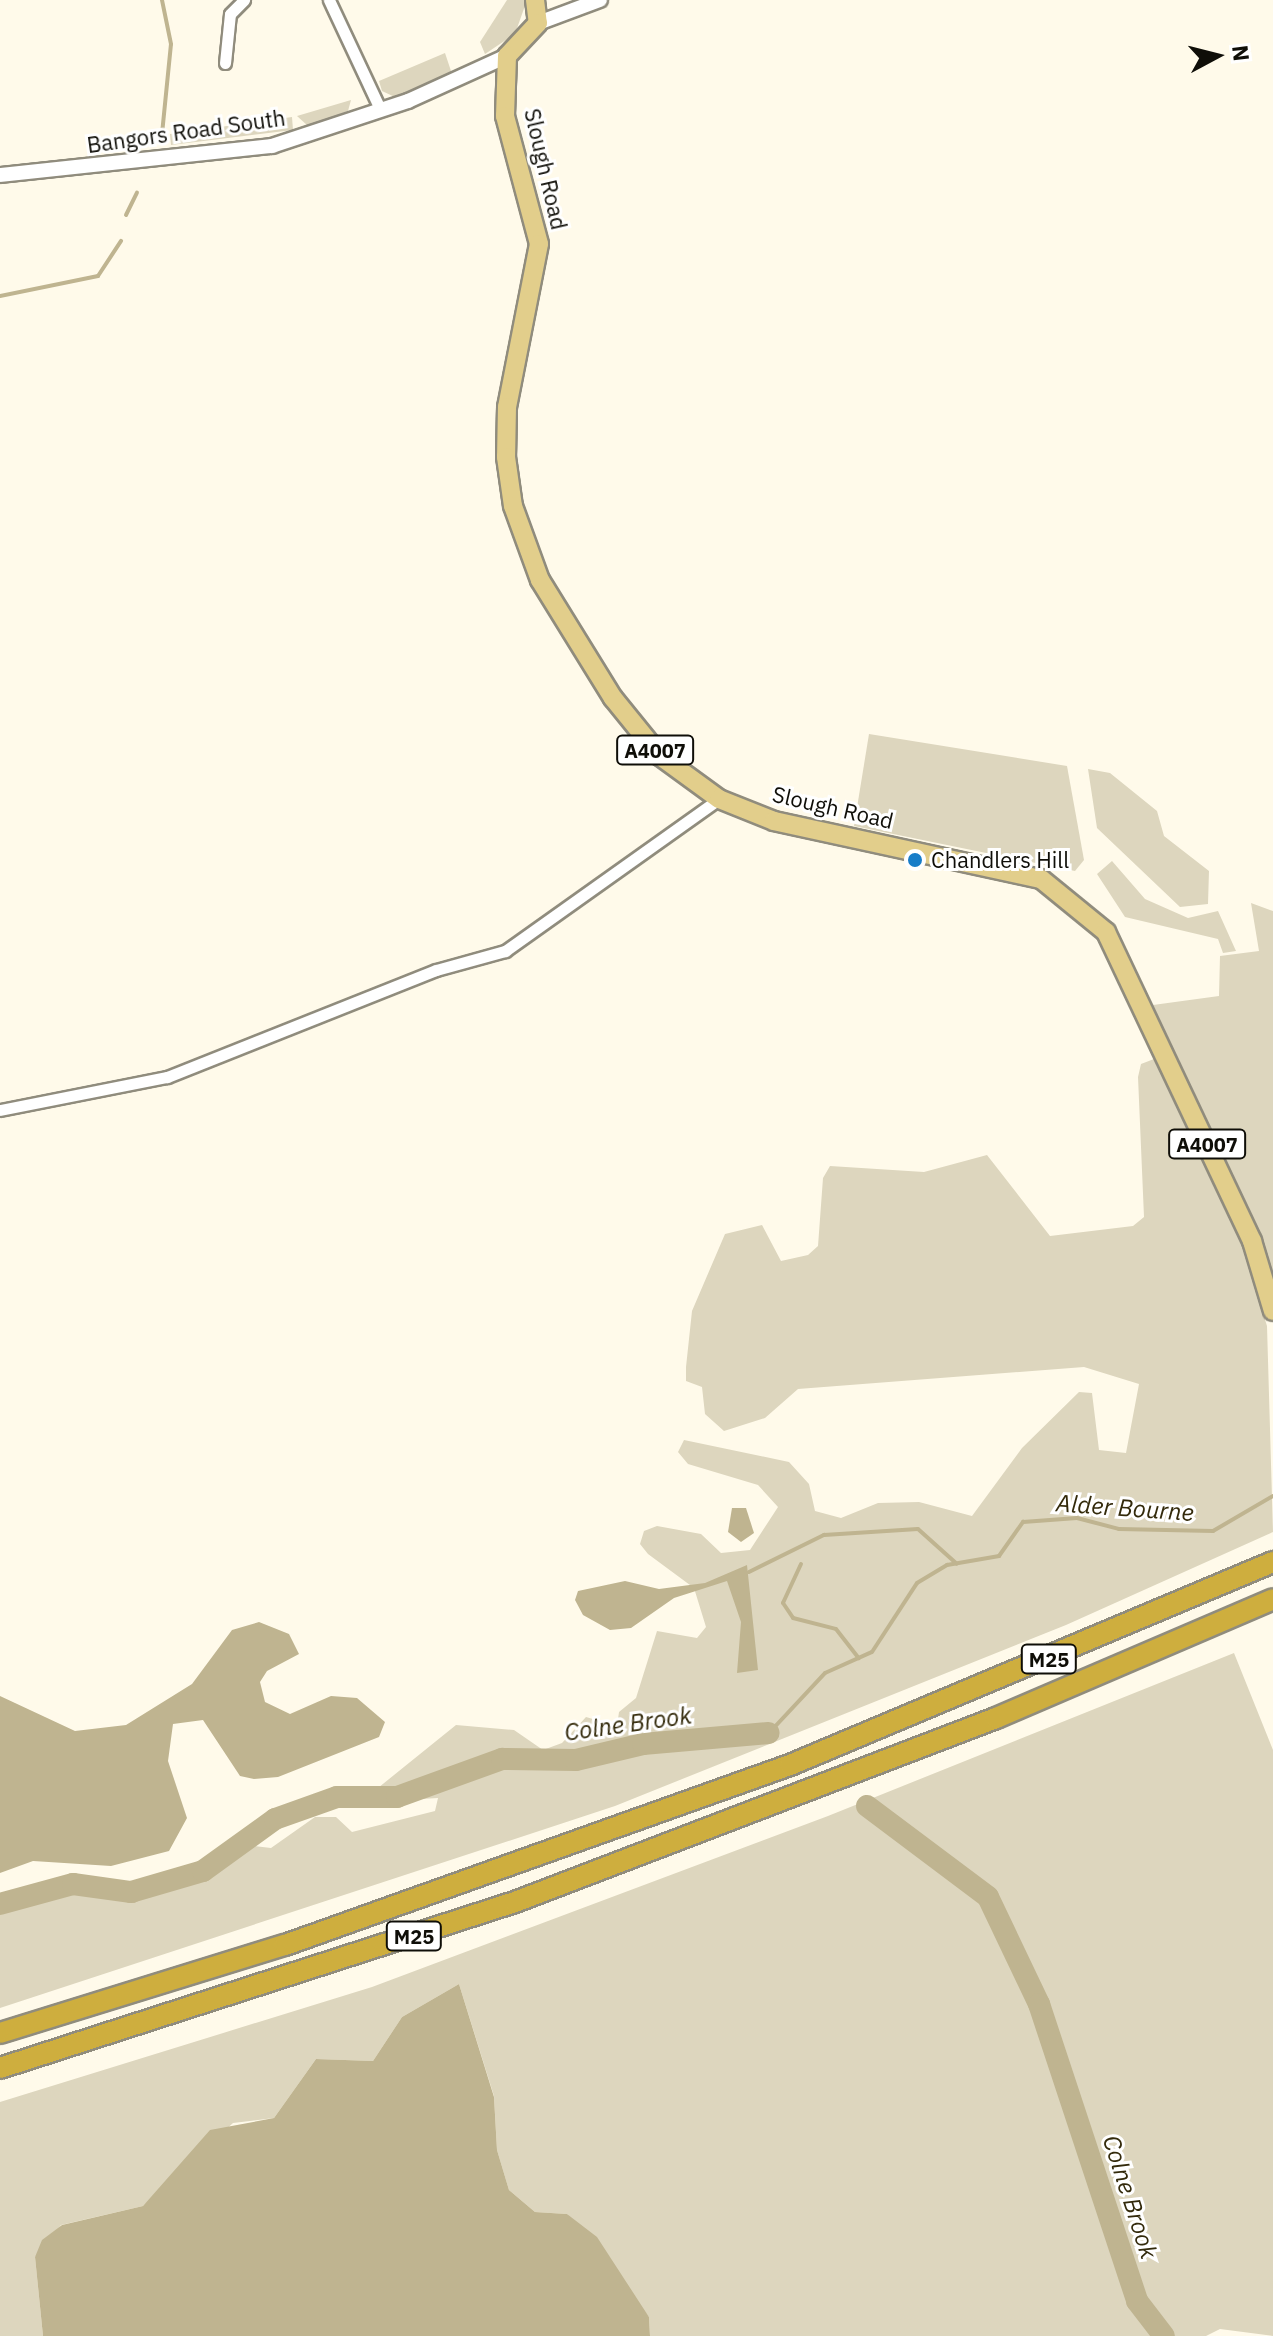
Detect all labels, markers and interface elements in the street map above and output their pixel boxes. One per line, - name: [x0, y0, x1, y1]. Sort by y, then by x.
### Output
- north arrow: [1177, 16, 1257, 96]
- text: N: [1226, 43, 1257, 63]
- street label: Bangors Road South: [85, 104, 287, 158]
- street label: Slough Road: [519, 106, 573, 232]
- road number: A4007: [615, 734, 695, 766]
- street label: Slough Road: [770, 780, 896, 834]
- place label: Chandlers Hill: [931, 847, 1069, 873]
- marker: Chandlers Hill: [906, 851, 924, 869]
- road number: A4007: [1167, 1128, 1247, 1160]
- water label: Alder Bourne: [1055, 1489, 1195, 1527]
- road number: M25: [1019, 1643, 1079, 1675]
- water label: Colne Brook: [563, 1701, 693, 1747]
- road number: M25: [384, 1920, 444, 1952]
- water label: Colne Brook: [1097, 2132, 1163, 2262]

